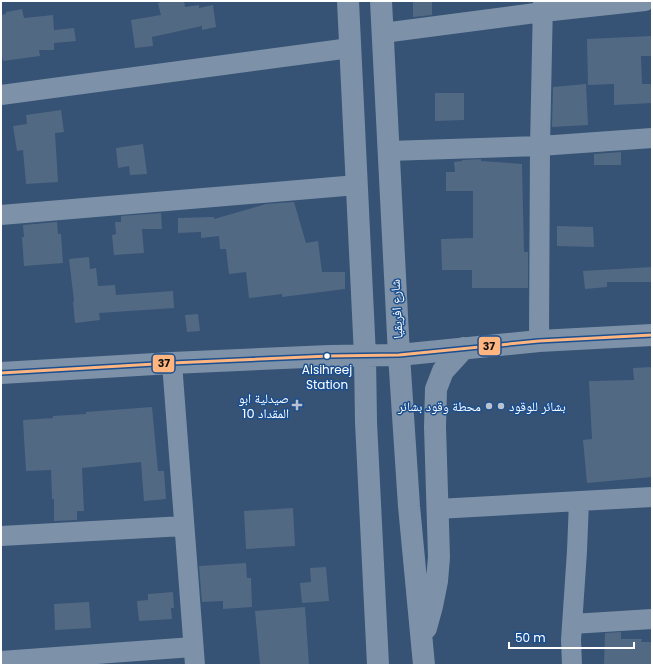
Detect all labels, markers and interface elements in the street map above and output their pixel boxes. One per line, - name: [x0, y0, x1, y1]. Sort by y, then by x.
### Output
- street label: شارع افريقيا: [385, 279, 408, 339]
- line badge: 37: [478, 336, 501, 356]
- text: 37: [483, 338, 495, 354]
- marker: Alsihreej Station: [322, 351, 332, 361]
- line badge: 37: [152, 354, 175, 373]
- text: 37: [158, 355, 170, 371]
- place label: Alsihreej Station: [302, 361, 352, 393]
- place label: صيدلية ابو المقداد 10: [238, 389, 289, 423]
- place label: محطة وقود بشائر: [397, 397, 481, 416]
- place label: بشائر للوقود: [509, 397, 566, 416]
- marker: صيدلية ابو المقداد 10: [292, 400, 302, 410]
- marker: محطة وقود بشائر: [484, 401, 494, 411]
- marker: بشائر للوقود: [496, 401, 506, 411]
- scale bar: [509, 624, 634, 650]
- text: 50 m: [515, 629, 546, 646]

